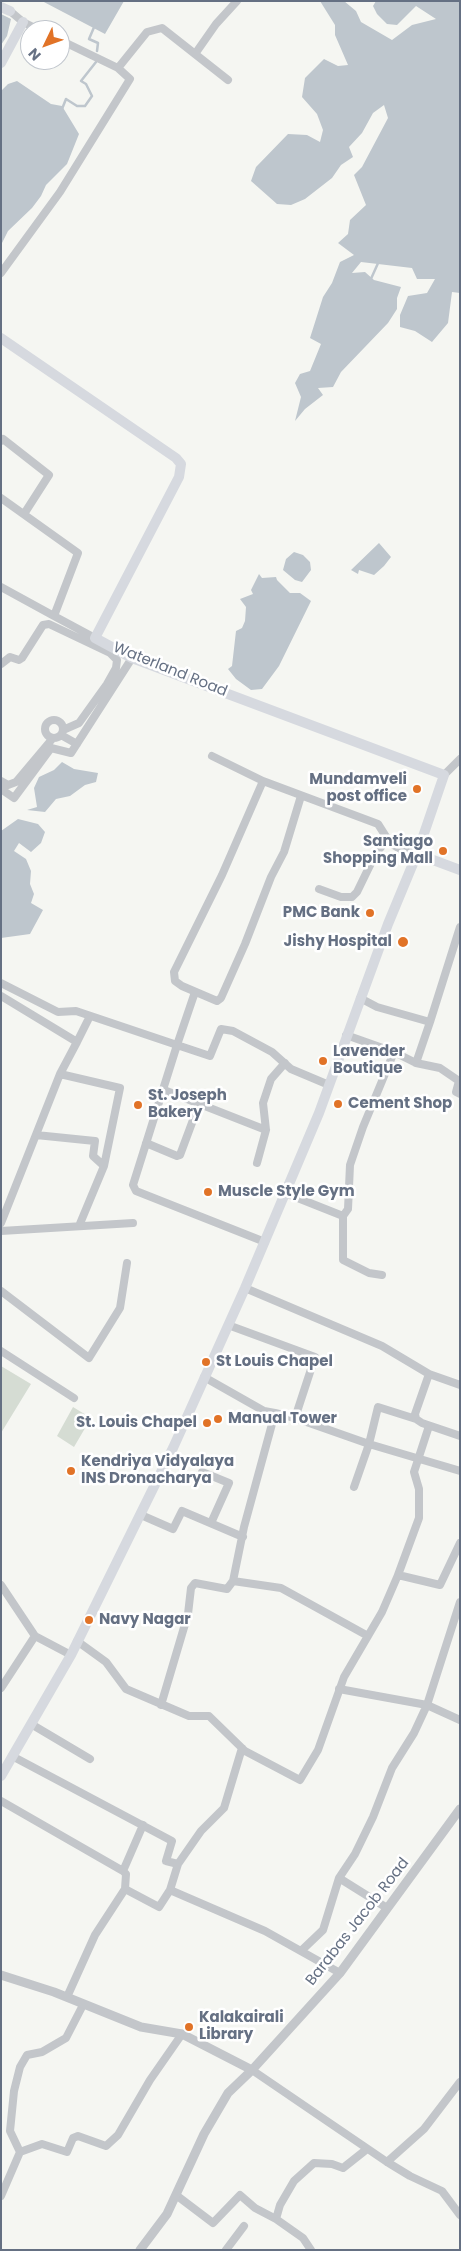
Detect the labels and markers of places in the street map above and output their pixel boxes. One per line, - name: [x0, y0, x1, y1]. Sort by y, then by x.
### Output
- place label: Mundamveli post office: [309, 771, 407, 806]
- marker: Mundamveli post office: [411, 783, 423, 795]
- place label: Santiago Shopping Mall: [323, 833, 433, 868]
- marker: Santiago Shopping Mall: [437, 845, 449, 857]
- place label: PMC Bank: [283, 904, 360, 922]
- marker: PMC Bank: [364, 907, 376, 919]
- place label: Jishy Hospital: [284, 933, 392, 951]
- marker: Jishy Hospital: [396, 935, 410, 949]
- place label: Lavender Boutique: [333, 1043, 405, 1078]
- marker: Lavender Boutique: [317, 1055, 329, 1067]
- place label: St. Joseph Bakery: [148, 1087, 227, 1122]
- place label: Cement Shop: [348, 1095, 452, 1113]
- marker: Cement Shop: [332, 1098, 344, 1110]
- marker: St. Joseph Bakery: [132, 1099, 144, 1111]
- place label: Muscle Style Gym: [218, 1183, 355, 1201]
- marker: Muscle Style Gym: [202, 1186, 214, 1198]
- place label: St Louis Chapel: [216, 1353, 333, 1371]
- marker: St Louis Chapel: [200, 1356, 212, 1368]
- place label: Manual Tower: [228, 1410, 337, 1428]
- marker: Manual Tower: [212, 1413, 224, 1425]
- place label: St. Louis Chapel: [76, 1414, 197, 1432]
- marker: St. Louis Chapel: [201, 1417, 213, 1429]
- place label: Kendriya Vidyalaya INS Dronacharya: [81, 1453, 234, 1488]
- marker: Kendriya Vidyalaya INS Dronacharya: [65, 1465, 77, 1477]
- place label: Navy Nagar: [99, 1611, 191, 1629]
- marker: Navy Nagar: [83, 1614, 95, 1626]
- place label: Kalakairali Library: [199, 2009, 284, 2044]
- marker: Kalakairali Library: [183, 2021, 195, 2033]

